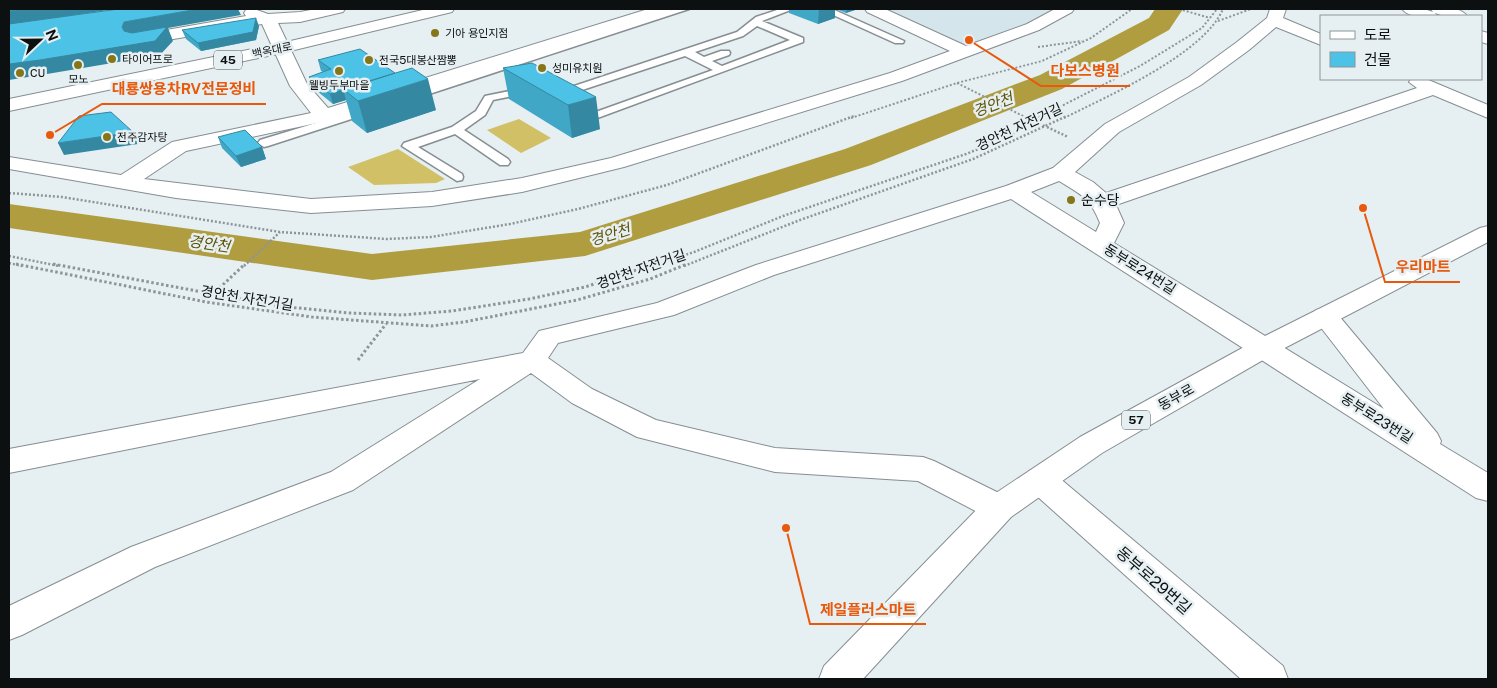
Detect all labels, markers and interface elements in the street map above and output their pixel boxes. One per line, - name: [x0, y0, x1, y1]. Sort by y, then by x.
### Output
- north arrow: [15, 15, 65, 65]
- legend: [1320, 15, 1482, 80]
- text: 도로: [1364, 26, 1392, 43]
- text: N: [43, 27, 62, 43]
- marker: 기아 용인지점: [429, 27, 441, 39]
- place label: 기아 용인지점: [445, 27, 508, 39]
- street label: 백옥대로: [251, 40, 293, 60]
- road number: 45: [214, 50, 242, 70]
- text: 건물: [1364, 51, 1392, 68]
- marker: 타이어프로: [106, 53, 118, 65]
- place label: 타이어프로: [122, 53, 173, 65]
- marker: 전국5대봉산짬뽕: [363, 54, 375, 66]
- place label: 전국5대봉산짬뽕: [379, 54, 457, 66]
- callout: 다보스병원: [1041, 56, 1130, 86]
- marker: 모노: [72, 59, 84, 71]
- marker: 성미유치원: [536, 62, 548, 74]
- place label: 성미유치원: [552, 62, 603, 74]
- text: 다보스병원: [1050, 62, 1120, 79]
- marker: 웰빙두부마을: [333, 65, 345, 77]
- marker: CU: [14, 67, 26, 79]
- place label: CU: [30, 67, 45, 79]
- place label: 모노: [68, 73, 88, 85]
- callout: 대룡쌍용차RV전문정비: [102, 74, 266, 104]
- place label: 웰빙두부마을: [309, 79, 369, 91]
- text: 대룡쌍용차RV전문정비: [112, 80, 256, 97]
- water label: 경안천: [970, 88, 1017, 120]
- street label: 경안천 자전거길: [973, 100, 1065, 154]
- marker: 전주감자탕: [101, 131, 113, 143]
- place label: 전주감자탕: [117, 131, 168, 143]
- place label: 순수당: [1081, 192, 1120, 208]
- marker: 순수당: [1065, 194, 1077, 206]
- water label: 경안천: [588, 220, 634, 249]
- water label: 경안천: [187, 232, 233, 255]
- street label: 동부로24번길: [1101, 241, 1179, 297]
- street label: 경안천 자전거길: [594, 246, 688, 292]
- callout: 우리마트: [1385, 252, 1460, 282]
- text: 우리마트: [1395, 258, 1451, 275]
- street label: 경안천 자전거길: [200, 283, 294, 313]
- street label: 동부로: [1155, 381, 1197, 413]
- street label: 동부로23번길: [1338, 390, 1416, 446]
- road number: 57: [1122, 410, 1150, 430]
- street label: 동부로29번길: [1112, 543, 1195, 618]
- callout: 제일플러스마트: [810, 594, 926, 624]
- text: 제일플러스마트: [820, 601, 916, 618]

